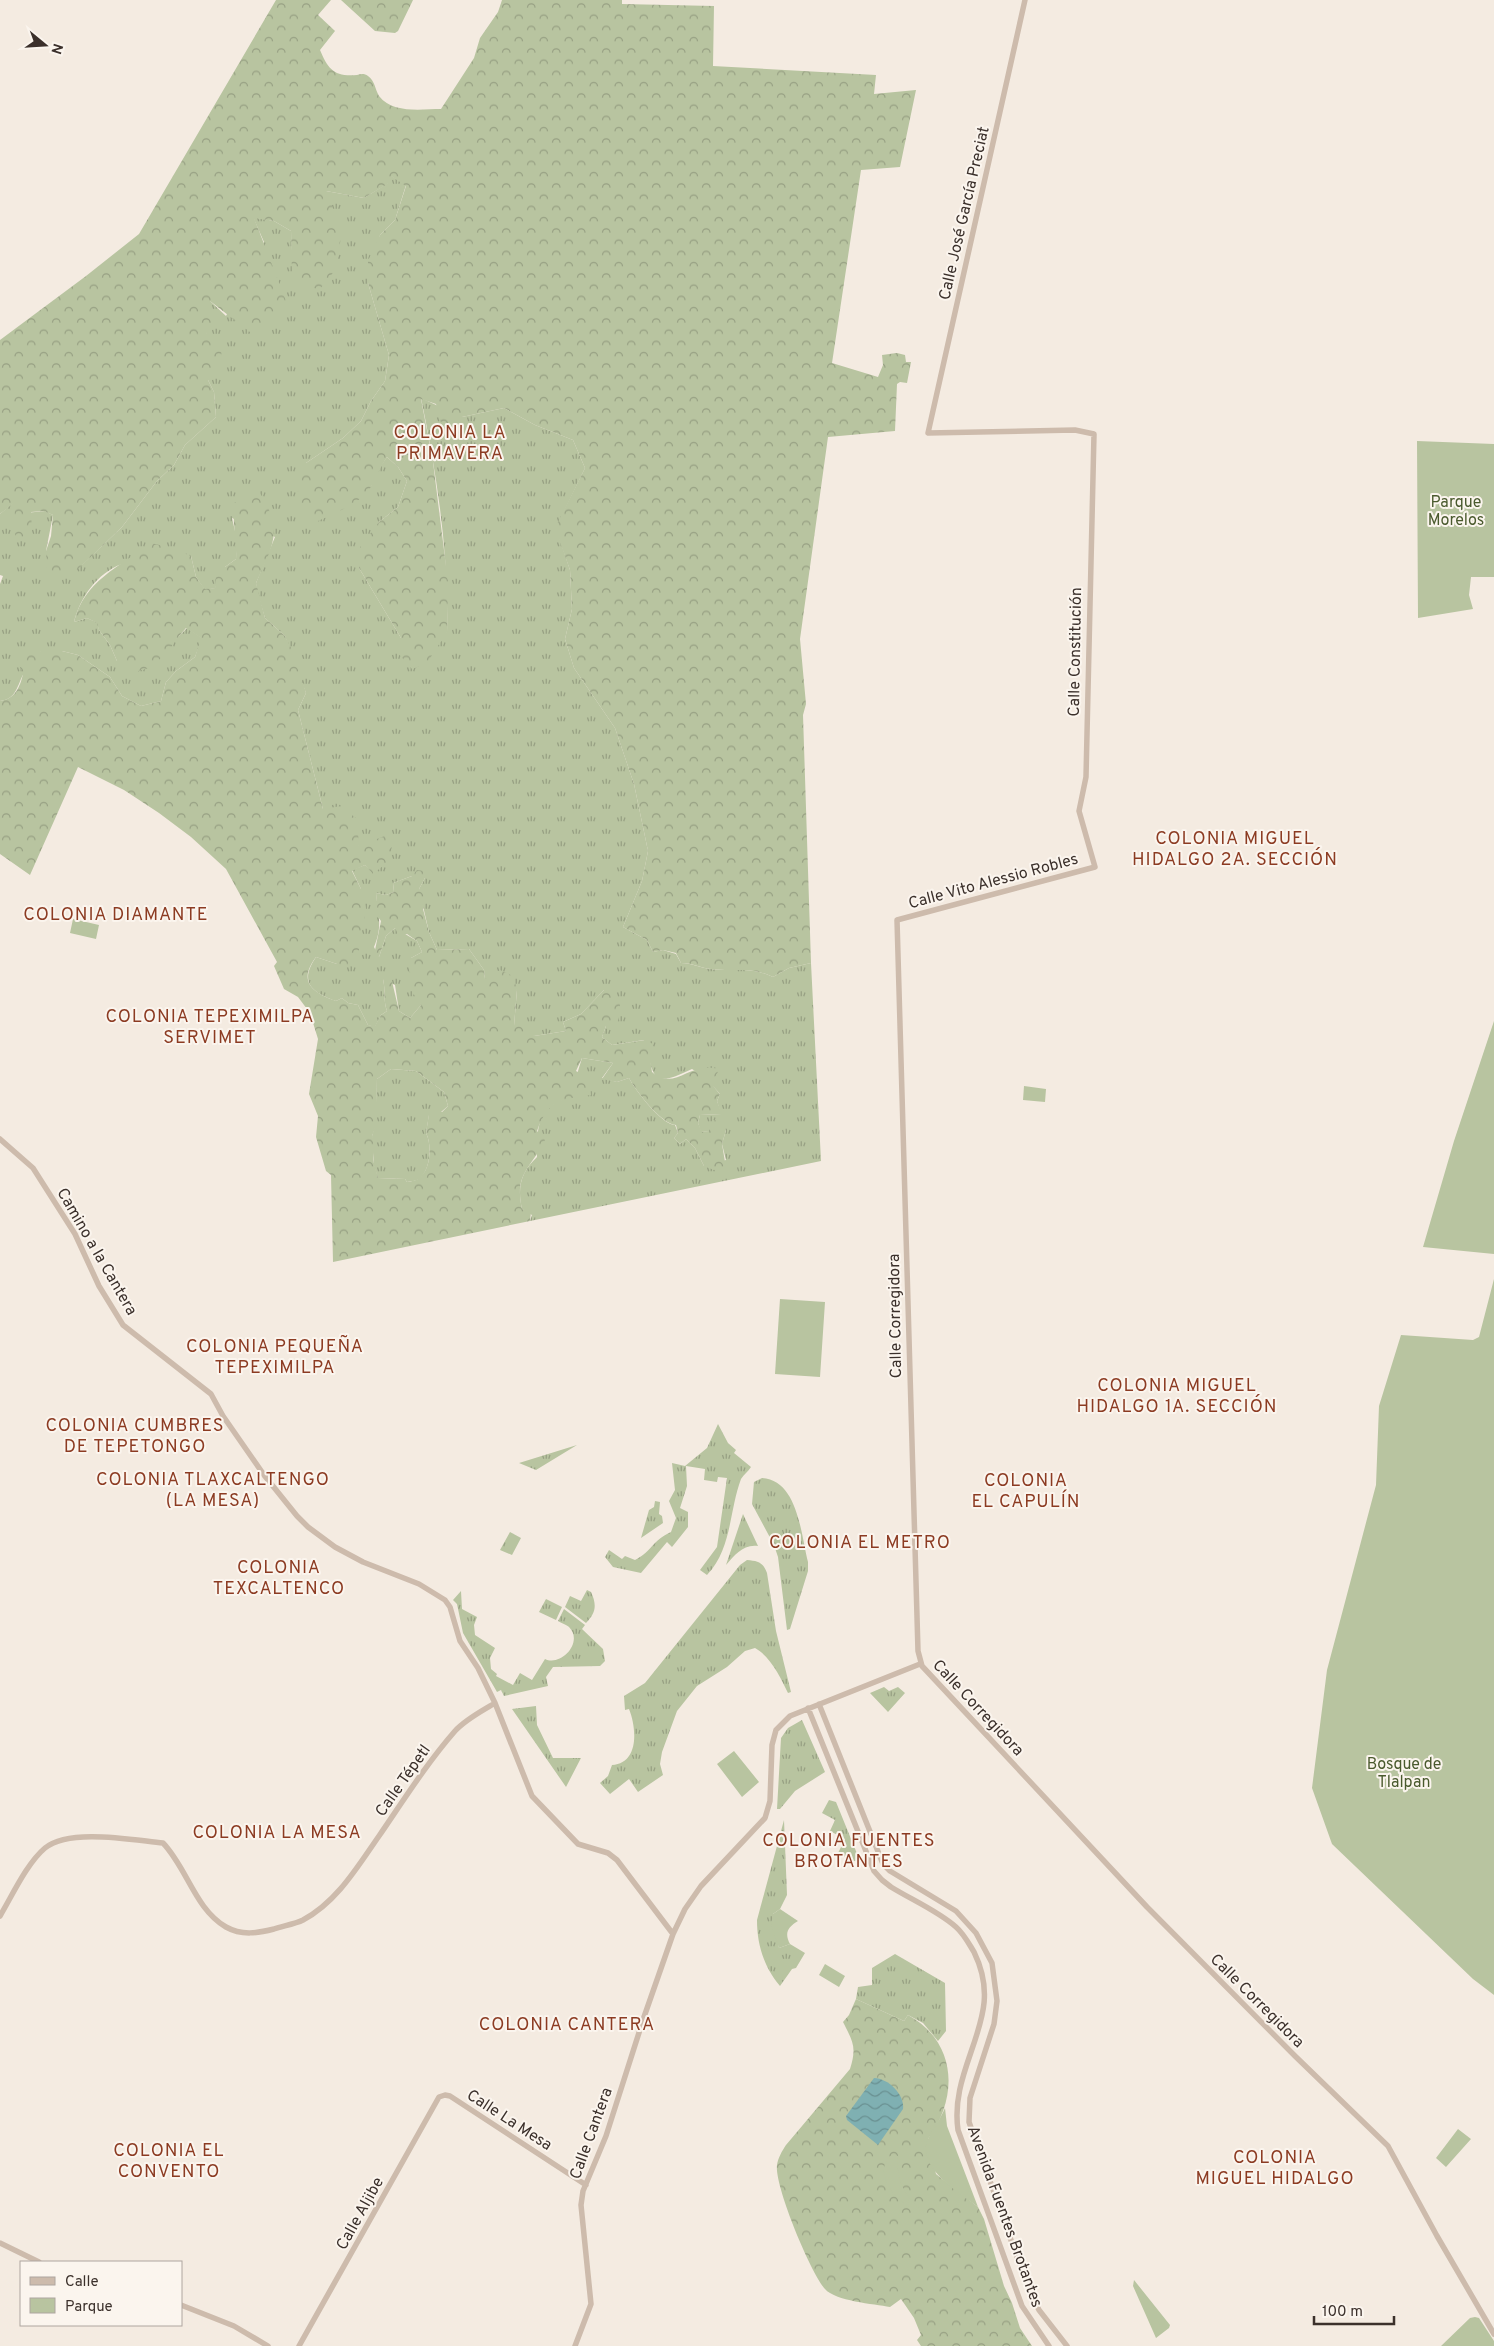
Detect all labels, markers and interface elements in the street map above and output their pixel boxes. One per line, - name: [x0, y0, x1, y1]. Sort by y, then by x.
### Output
- north arrow: [20, 20, 70, 70]
- text: N: [46, 41, 66, 56]
- street label: Calle José García Preciat: [935, 125, 995, 302]
- district label: COLONIA LA PRIMAVERA: [393, 422, 507, 466]
- park label: Parque Morelos: [1428, 493, 1484, 531]
- street label: Calle Constitución: [1065, 587, 1087, 717]
- district label: COLONIA MIGUEL HIDALGO 2A. SECCIÓN: [1132, 828, 1338, 872]
- street label: Calle Vito Alessio Robles: [906, 850, 1081, 914]
- district label: COLONIA DIAMANTE: [23, 904, 209, 927]
- district label: COLONIA TEPEXIMILPA SERVIMET: [105, 1006, 315, 1050]
- street label: Camino a la Cantera: [52, 1185, 141, 1319]
- street label: Calle Corregidora: [885, 1253, 907, 1379]
- district label: COLONIA PEQUEÑA TEPEXIMILPA: [186, 1334, 364, 1380]
- district label: COLONIA MIGUEL HIDALGO 1A. SECCIÓN: [1077, 1375, 1277, 1419]
- district label: COLONIA CUMBRES DE TEPETONGO: [45, 1415, 225, 1459]
- district label: COLONIA TLAXCALTENGO (LA MESA): [96, 1469, 330, 1513]
- district label: COLONIA EL CAPULÍN: [971, 1470, 1081, 1514]
- district label: COLONIA EL METRO: [769, 1532, 951, 1555]
- district label: COLONIA TEXCALTENCO: [213, 1557, 345, 1601]
- street label: Calle Corregidora: [928, 1656, 1027, 1761]
- street label: Calle Tépetl: [372, 1741, 436, 1821]
- park label: Bosque de Tlalpan: [1367, 1755, 1441, 1793]
- district label: COLONIA LA MESA: [192, 1822, 362, 1845]
- district label: COLONIA FUENTES BROTANTES: [762, 1830, 936, 1874]
- street label: Calle Corregidora: [1205, 1950, 1308, 2053]
- district label: COLONIA CANTERA: [479, 2014, 655, 2037]
- street label: Calle Cantera: [566, 2085, 618, 2182]
- street label: Calle La Mesa: [462, 2086, 555, 2156]
- street label: Avenida Fuentes Brotantes: [962, 2123, 1046, 2310]
- district label: COLONIA EL CONVENTO: [113, 2140, 225, 2184]
- district label: COLONIA MIGUEL HIDALGO: [1195, 2147, 1355, 2191]
- street label: Calle Aljibe: [333, 2174, 389, 2254]
- legend: [20, 2261, 182, 2326]
- text: Calle: [65, 2273, 99, 2292]
- scale bar: [1314, 2294, 1394, 2326]
- text: Parque: [65, 2298, 113, 2317]
- text: 100 m: [1322, 2303, 1363, 2322]

